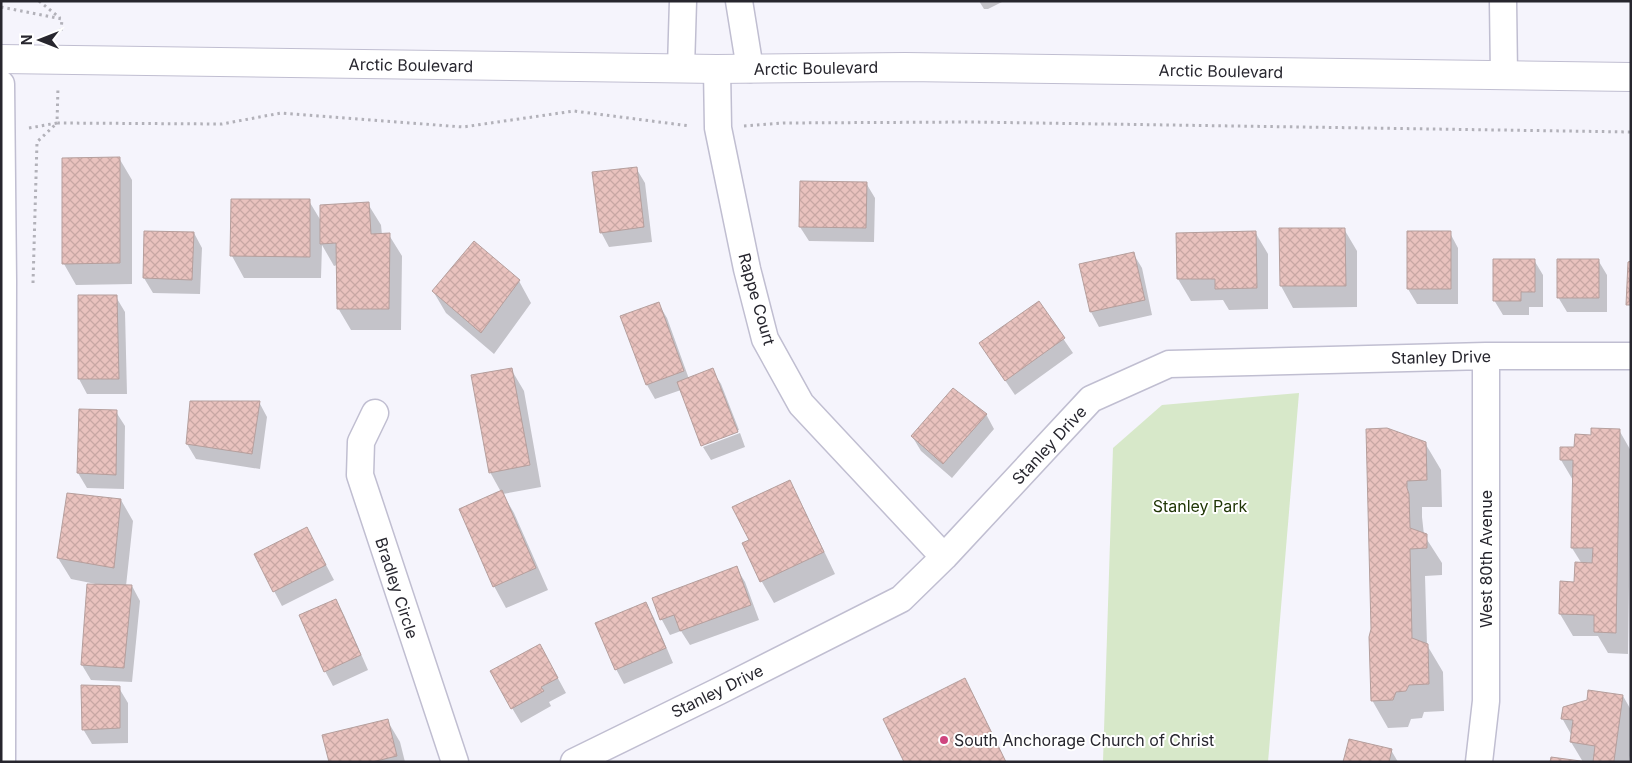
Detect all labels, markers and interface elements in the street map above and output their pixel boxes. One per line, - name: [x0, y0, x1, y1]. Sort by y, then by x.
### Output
- north arrow: [15, 15, 65, 65]
- text: N: [18, 35, 35, 45]
- street label: Arctic Boulevard: [349, 54, 473, 76]
- street label: Arctic Boulevard: [754, 57, 878, 79]
- street label: Arctic Boulevard: [1159, 60, 1283, 82]
- street label: Rappe Court: [734, 251, 780, 347]
- street label: Stanley Drive: [1391, 346, 1491, 368]
- street label: Stanley Drive: [1008, 402, 1090, 488]
- street label: West 80th Avenue: [1476, 490, 1496, 628]
- park label: Stanley Park: [1153, 496, 1248, 516]
- street label: Bradley Circle: [371, 535, 423, 641]
- street label: Stanley Drive: [668, 660, 766, 722]
- place label: South Anchorage Church of Christ: [954, 730, 1214, 750]
- marker: South Anchorage Church of Christ: [938, 734, 950, 746]

